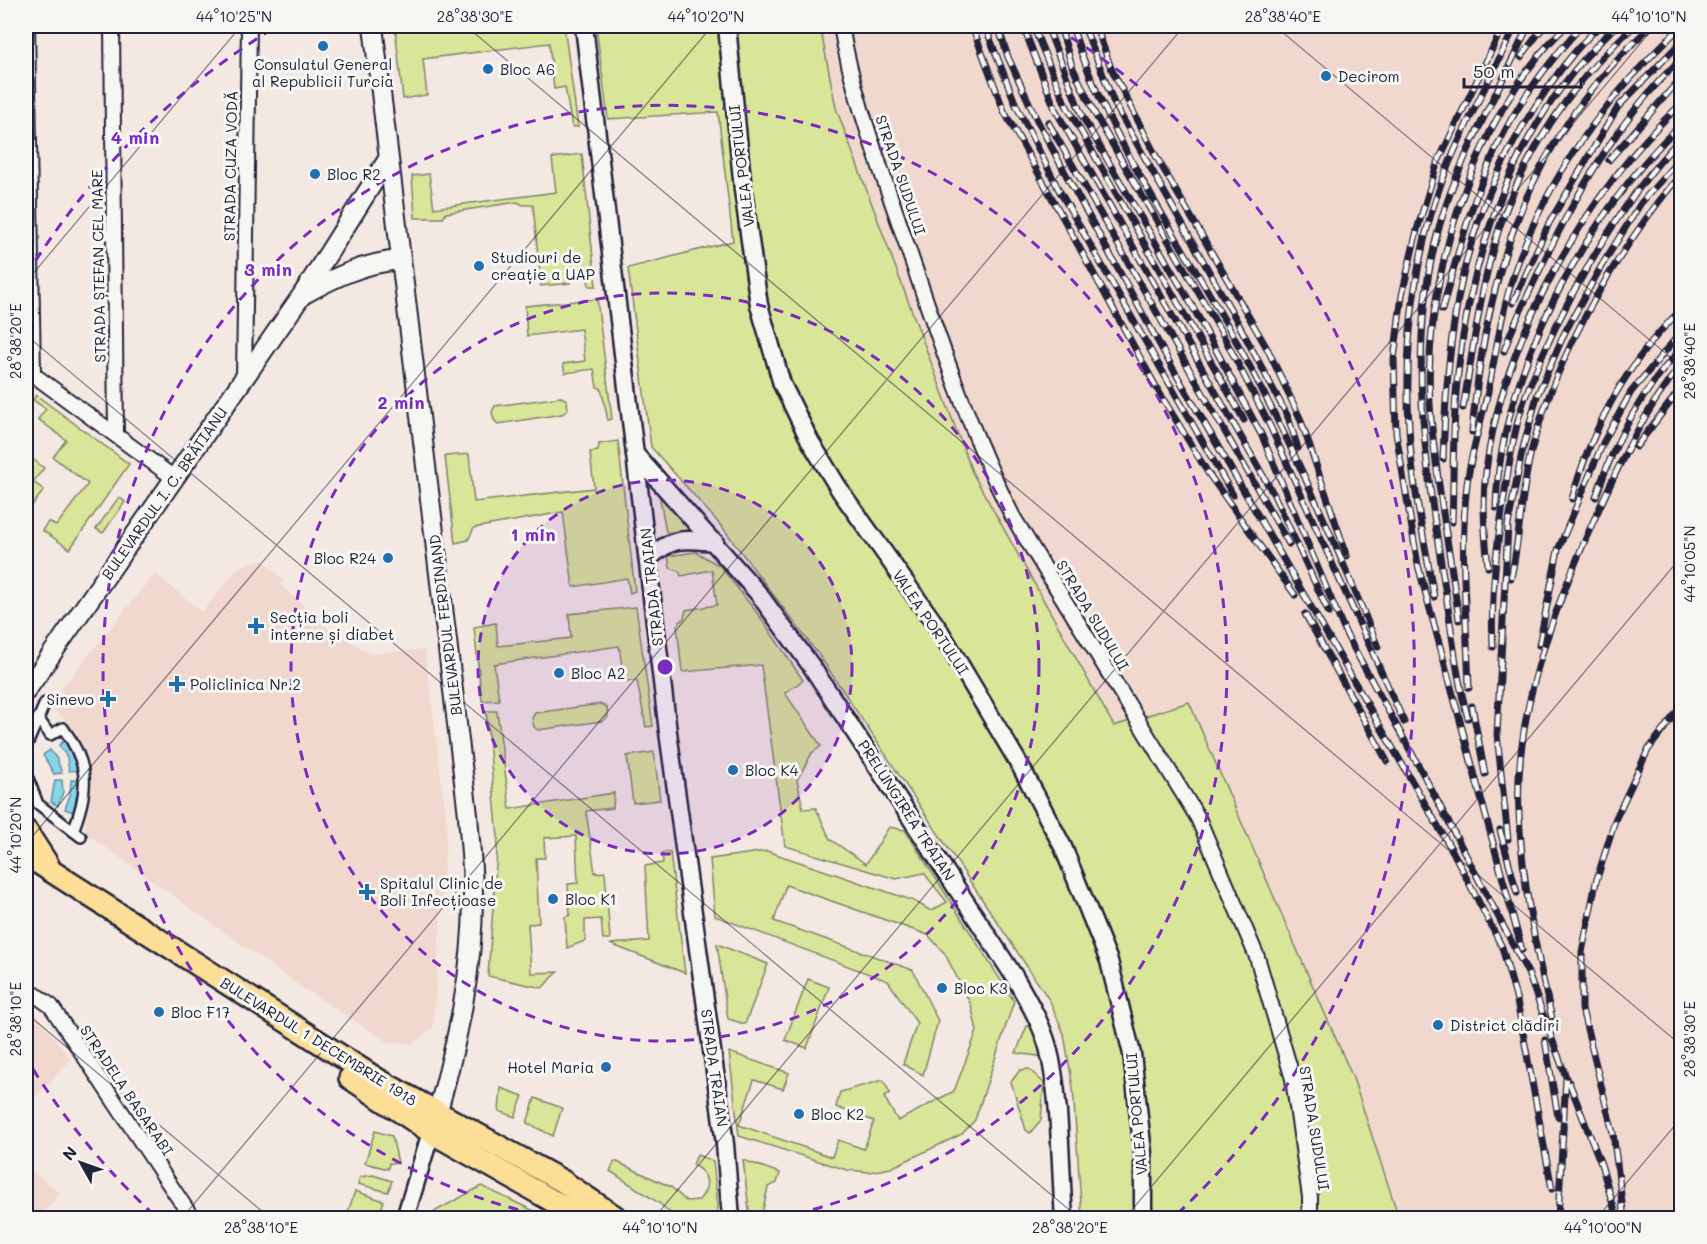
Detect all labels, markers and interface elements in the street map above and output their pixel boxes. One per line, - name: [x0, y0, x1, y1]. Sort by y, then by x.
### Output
- text: 44°10'25"N: [196, 6, 272, 26]
- text: 28°38'30"E: [437, 6, 514, 26]
- text: 44°10'20"N: [668, 6, 744, 26]
- text: 28°38'40"E: [1245, 6, 1322, 26]
- text: 44°10'10"N: [1612, 6, 1687, 26]
- marker: Consulatul General al Republicii Turcia: [316, 39, 330, 53]
- scale bar: [1464, 51, 1581, 89]
- place label: Consulatul General al Republicii Turcia: [252, 54, 394, 91]
- place label: Bloc A6: [500, 59, 555, 79]
- text: 50 m: [1473, 59, 1515, 83]
- marker: Bloc A6: [481, 62, 495, 76]
- place label: Decirom: [1338, 66, 1399, 86]
- marker: Decirom: [1319, 69, 1333, 83]
- street label: STRADA CUZA VODĂ: [219, 91, 241, 241]
- street label: VALEA PORTULUI: [724, 103, 758, 228]
- street label: STRADA SUDULUI: [871, 112, 931, 238]
- text: 4 min: [111, 125, 159, 149]
- place label: Bloc R2: [327, 164, 381, 184]
- marker: Bloc R2: [308, 167, 322, 181]
- street label: STRADA ȘTEFAN CEL MARE: [86, 169, 111, 363]
- place label: Studiouri de creație a UAP: [491, 247, 595, 285]
- text: 3 min: [244, 257, 292, 281]
- marker: Studiouri de creație a UAP: [472, 259, 486, 273]
- text: 28°38'20"E: [5, 303, 25, 379]
- text: 28°38'40"E: [1679, 322, 1699, 399]
- text: 2 min: [377, 390, 425, 414]
- street label: BULEVARDUL I. C. BRĂTIANU: [97, 403, 231, 583]
- text: 1 min: [510, 522, 556, 546]
- text: 44°10'05"N: [1679, 525, 1699, 603]
- street label: STRADA TRAIAN: [635, 527, 667, 647]
- street label: BULEVARDUL FERDINAND: [424, 533, 466, 717]
- place label: Bloc R24: [314, 548, 376, 568]
- marker: Bloc R24: [381, 551, 395, 565]
- street label: STRADA SUDULUI: [1052, 556, 1134, 674]
- street label: VALEA PORTULUI: [888, 565, 974, 679]
- place label: Secția boli interne și diabet: [270, 607, 394, 645]
- marker: Secția boli interne și diabet: [247, 617, 265, 635]
- centre of rings: [655, 657, 675, 677]
- place label: Bloc A2: [571, 663, 625, 683]
- marker: Bloc A2: [552, 666, 566, 680]
- place label: Policlinica Nr.2: [190, 674, 301, 694]
- marker: Policlinica Nr.2: [168, 675, 186, 693]
- place label: Sinevo: [47, 689, 94, 709]
- marker: Sinevo: [99, 690, 117, 708]
- street label: PRELUNGIREA TRAIAN: [854, 736, 960, 884]
- place label: Bloc K4: [745, 760, 799, 780]
- marker: Bloc K4: [726, 763, 740, 777]
- text: 44°10'20"N: [5, 797, 25, 873]
- place label: Spitalul Clinic de Boli Infecțioase: [380, 873, 503, 911]
- marker: Spitalul Clinic de Boli Infecțioase: [358, 883, 376, 901]
- place label: Bloc K1: [565, 889, 616, 909]
- marker: Bloc K1: [546, 892, 560, 906]
- street label: BULEVARDUL 1 DECEMBRIE 1918: [217, 972, 421, 1110]
- place label: Bloc K3: [954, 978, 1008, 998]
- text: 28°38'10"E: [5, 981, 25, 1056]
- marker: Bloc K3: [935, 981, 949, 995]
- text: 28°38'30"E: [1679, 1000, 1699, 1077]
- place label: Bloc F17: [171, 1002, 230, 1022]
- marker: Bloc F17: [152, 1005, 166, 1019]
- street label: STRADA TRAIAN: [697, 1008, 733, 1128]
- place label: District clădiri: [1450, 1015, 1559, 1035]
- marker: District clădiri: [1431, 1018, 1445, 1032]
- street label: STRADELA BASARABI: [76, 1021, 178, 1159]
- street label: VALEA PORTULUI: [1121, 1051, 1151, 1176]
- place label: Hotel Maria: [507, 1057, 594, 1077]
- marker: Hotel Maria: [599, 1060, 613, 1074]
- street label: STRADA SUDULUI: [1295, 1064, 1335, 1192]
- place label: Bloc K2: [811, 1104, 864, 1124]
- marker: Bloc K2: [792, 1107, 806, 1121]
- north arrow: [51, 1133, 111, 1193]
- text: N: [57, 1142, 81, 1164]
- text: 28°38'10"E: [224, 1217, 299, 1237]
- text: 44°10'10"N: [623, 1217, 698, 1237]
- text: 28°38'20"E: [1032, 1217, 1108, 1237]
- text: 44°10'00"N: [1564, 1217, 1642, 1237]

